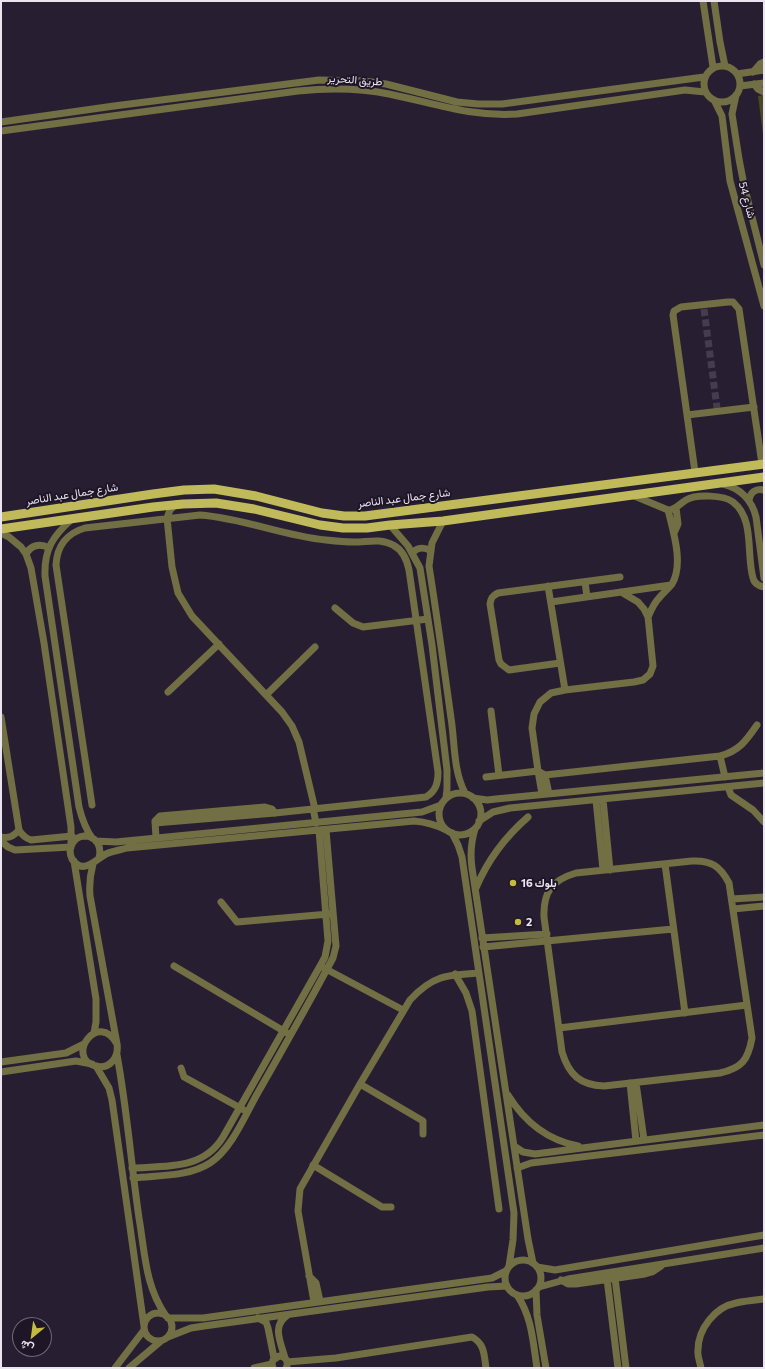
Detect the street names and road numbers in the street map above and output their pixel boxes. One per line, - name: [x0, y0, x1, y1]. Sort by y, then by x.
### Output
- street label: طريق التحرير: [327, 72, 383, 88]
- street label: شارع 54: [736, 180, 758, 220]
- street label: شارع جمال عبد الناصر: [25, 480, 119, 508]
- street label: شارع جمال عبد الناصر: [357, 486, 451, 510]

